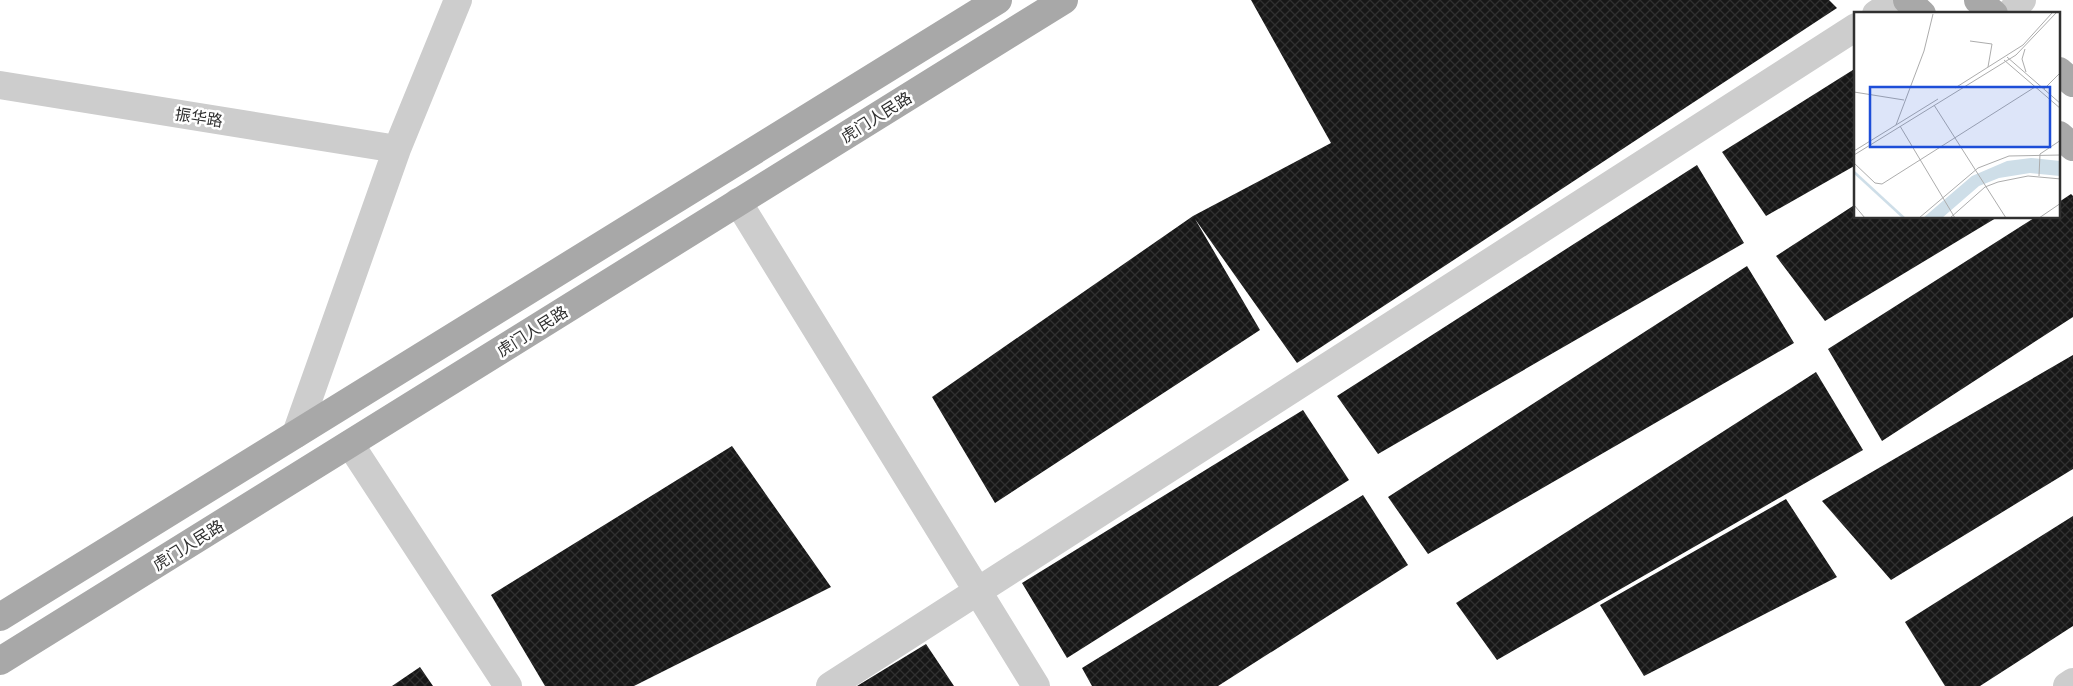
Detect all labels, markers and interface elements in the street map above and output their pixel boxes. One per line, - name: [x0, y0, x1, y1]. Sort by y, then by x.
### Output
- inset map: [1854, 12, 2060, 219]
- street label: 虎门人民路: [837, 87, 916, 148]
- street label: 振华路: [174, 103, 224, 132]
- street label: 虎门人民路: [493, 301, 572, 362]
- street label: 虎门人民路: [149, 515, 228, 576]

